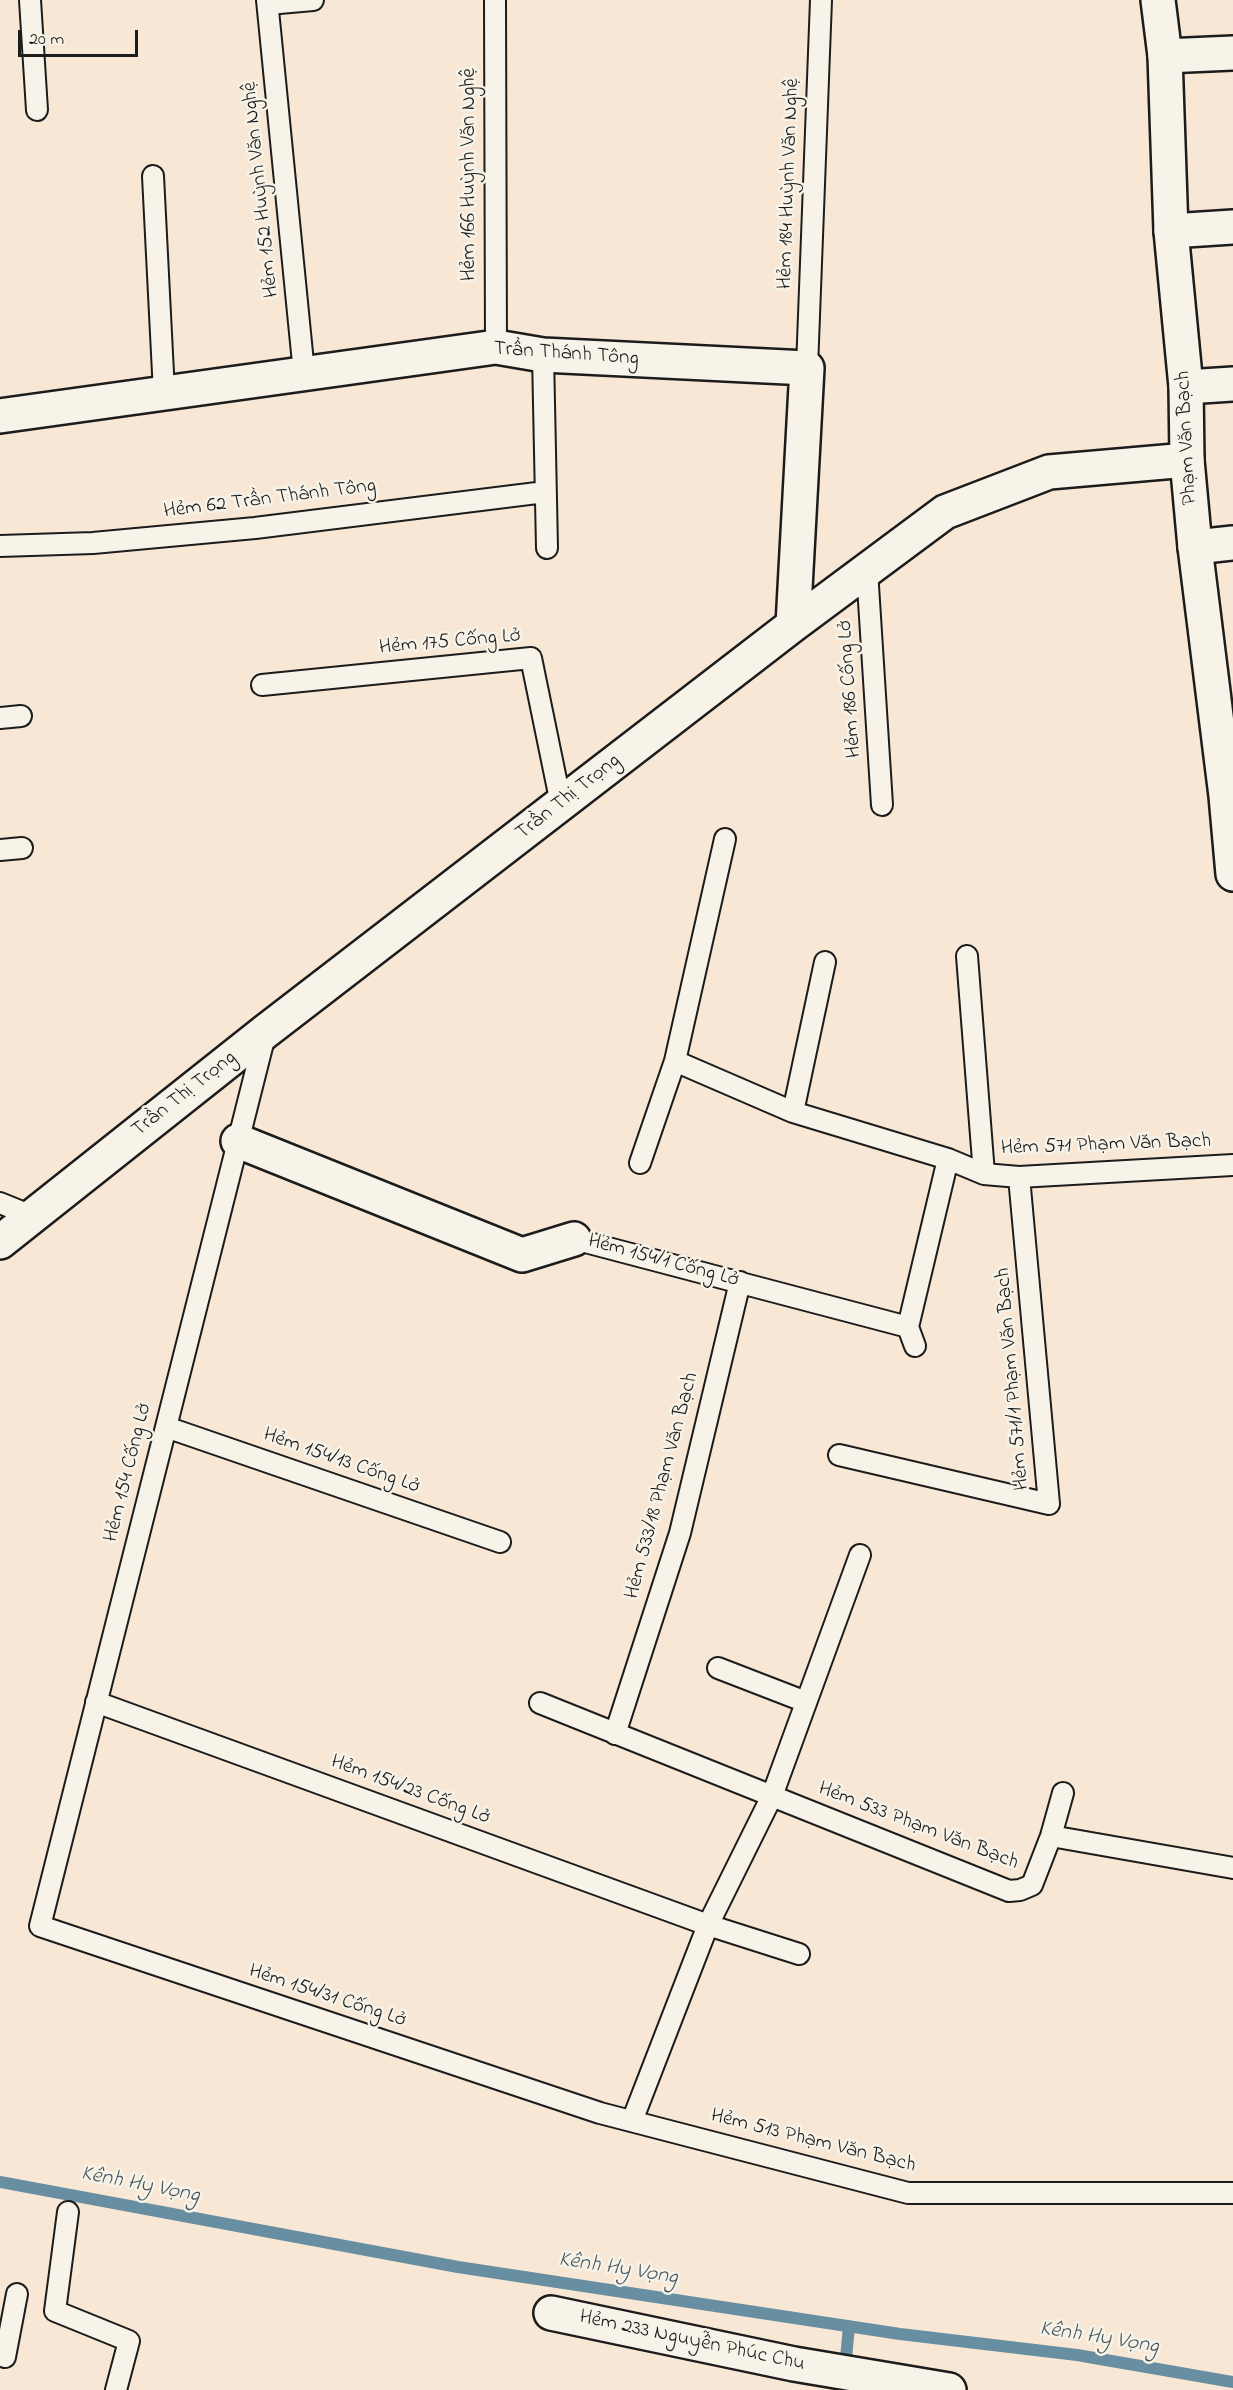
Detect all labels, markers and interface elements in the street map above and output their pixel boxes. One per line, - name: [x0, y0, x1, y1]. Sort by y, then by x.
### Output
- scale bar: [21, 18, 141, 56]
- text: 20 m: [29, 27, 64, 53]
- street label: Hẻm 166 Huỳnh Văn Nghệ: [458, 67, 484, 281]
- street label: Hẻm 184 Huỳnh Văn Nghệ: [774, 76, 806, 290]
- street label: Hẻm 152 Huỳnh Văn Nghệ: [238, 79, 286, 299]
- street label: Trần Thánh Tông: [492, 337, 640, 373]
- street label: Phạm Văn Bạch: [1172, 370, 1204, 506]
- street label: Hẻm 62 Trần Thánh Tông: [162, 474, 378, 526]
- street label: Hẻm 186 Cống Lở: [834, 619, 868, 759]
- street label: Hẻm 175 Cống Lở: [378, 624, 522, 662]
- street label: Trần Thị Trọng: [512, 749, 626, 847]
- street label: Trần Thị Trọng: [128, 1046, 242, 1144]
- street label: Hẻm 571 Phạm Văn Bạch: [1000, 1130, 1212, 1162]
- street label: Hẻm 154/1 Cống Lở: [585, 1230, 741, 1294]
- street label: Hẻm 571/1 Phạm Văn Bạch: [992, 1267, 1036, 1491]
- street label: Hẻm 533/18 Phạm Văn Bạch: [621, 1370, 705, 1602]
- street label: Hẻm 154 Cống Lở: [100, 1401, 158, 1545]
- street label: Hẻm 154/13 Cống Lở: [259, 1423, 423, 1501]
- street label: Hẻm 154/23 Cống Lở: [327, 1751, 493, 1831]
- street label: Hẻm 533 Phạm Văn Bạch: [814, 1777, 1022, 1877]
- street label: Hẻm 154/31 Cống Lở: [245, 1960, 409, 2034]
- street label: Hẻm 513 Phạm Văn Bạch: [708, 2104, 918, 2180]
- water label: Kênh Hy Vọng: [78, 2162, 202, 2210]
- water label: Kênh Hy Vọng: [556, 2248, 680, 2292]
- street label: Hẻm 233 Nguyễn Phúc Chu: [577, 2306, 807, 2378]
- water label: Kênh Hy Vọng: [1037, 2317, 1161, 2361]

